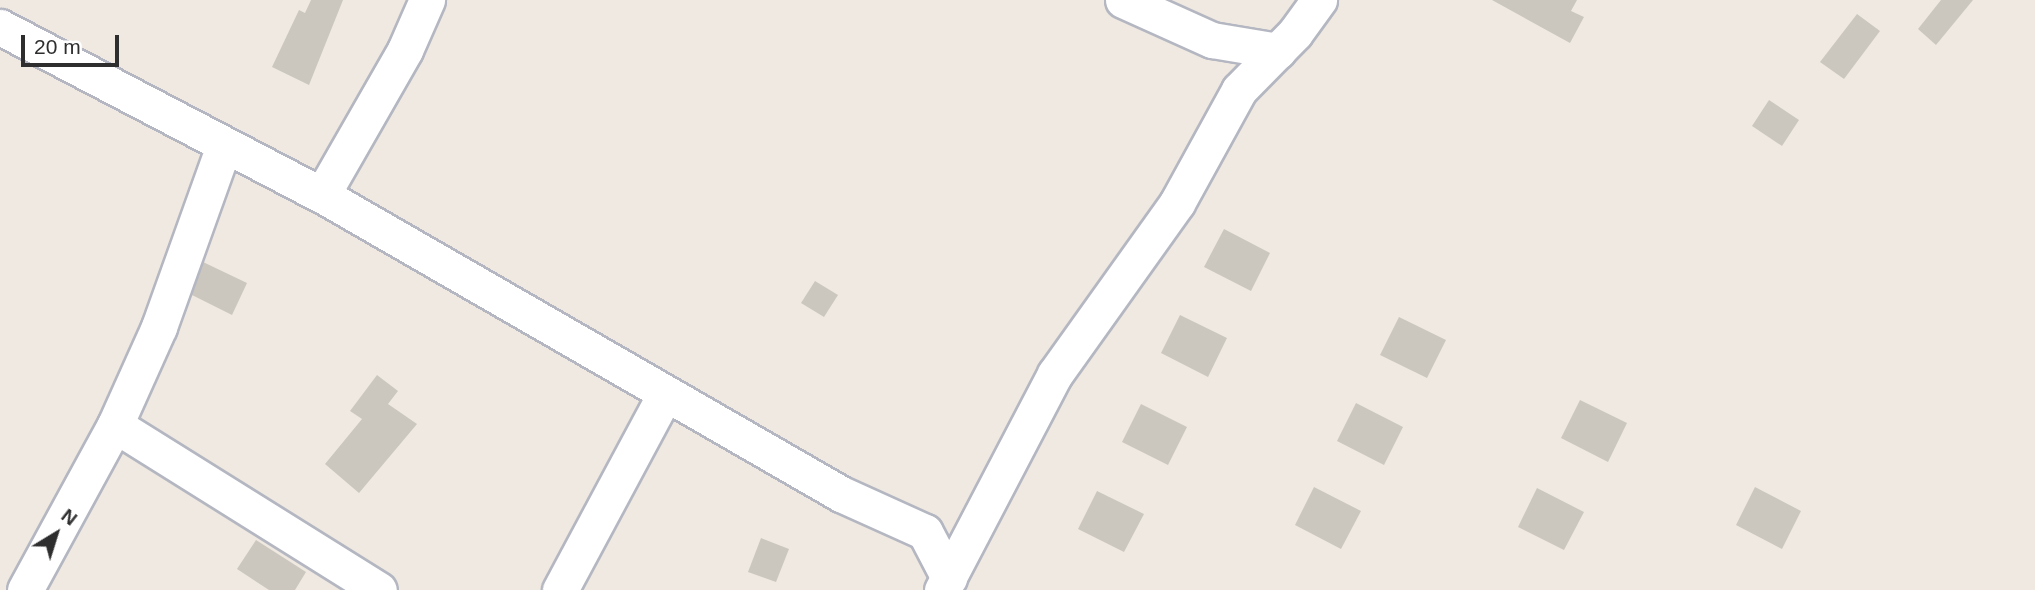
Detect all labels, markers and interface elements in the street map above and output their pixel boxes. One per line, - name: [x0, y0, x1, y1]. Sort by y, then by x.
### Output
- scale bar: [24, 21, 122, 65]
- text: 20 m: [34, 35, 81, 58]
- north arrow: [21, 499, 91, 569]
- text: N: [57, 505, 81, 530]

